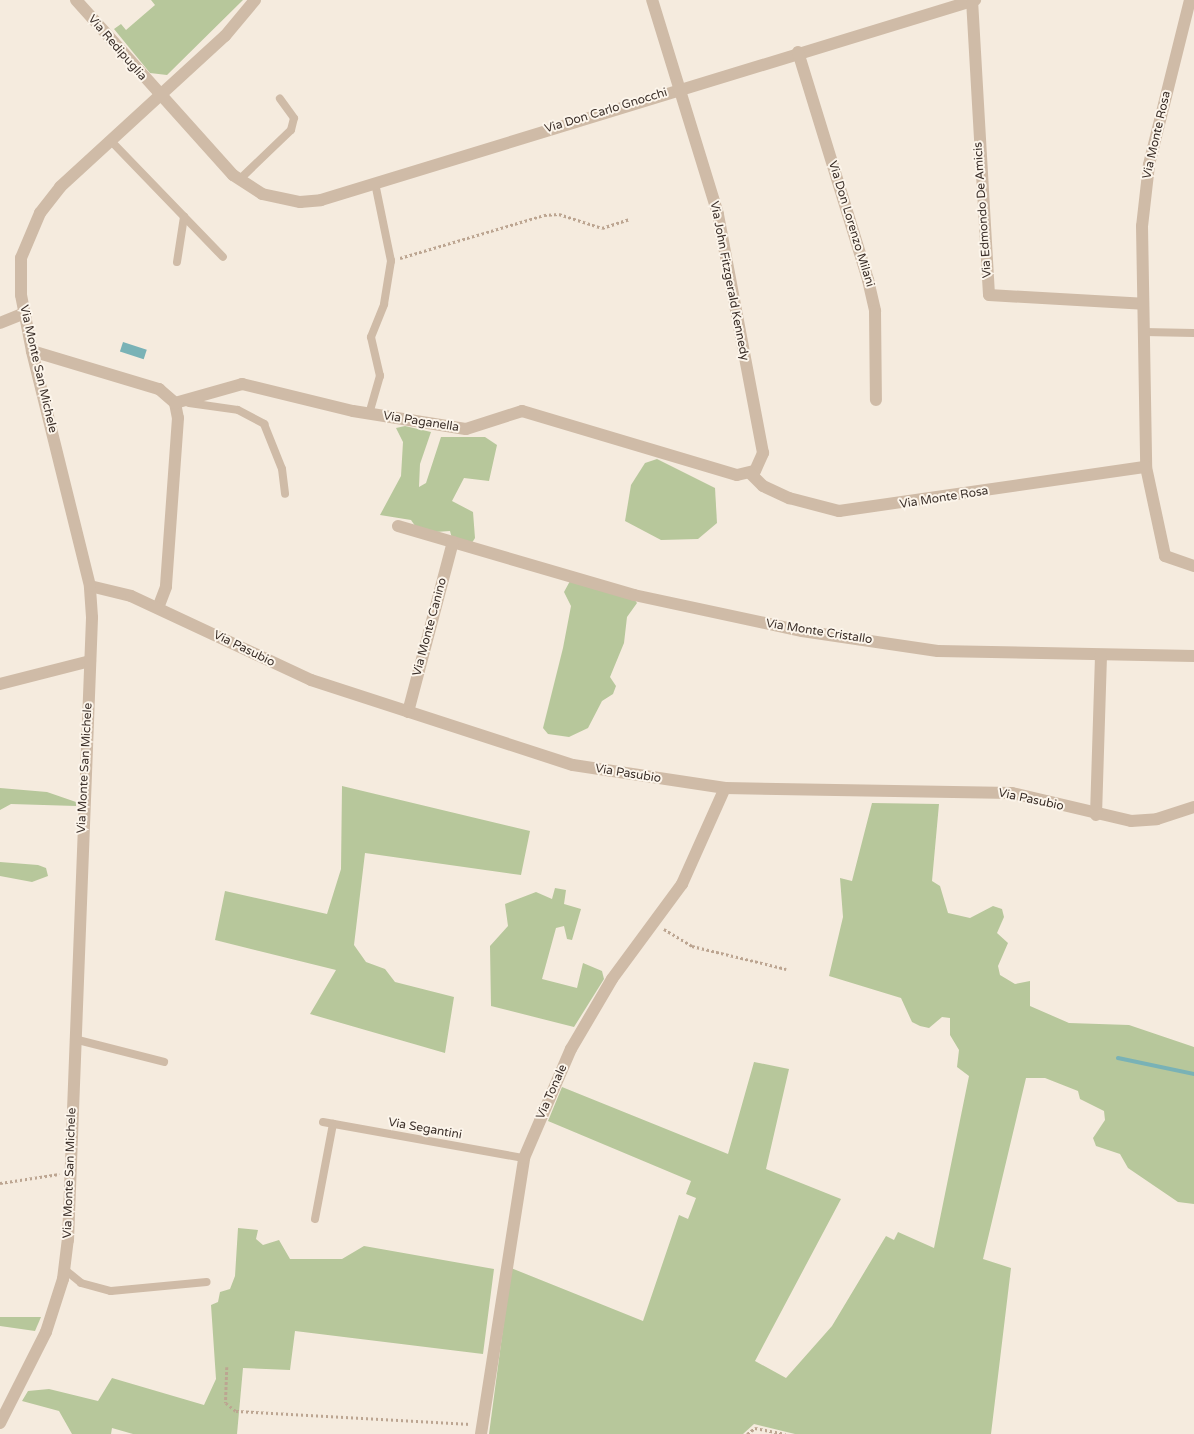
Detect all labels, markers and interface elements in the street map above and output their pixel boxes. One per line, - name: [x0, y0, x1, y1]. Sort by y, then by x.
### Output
- street label: Via Redipuglia: [85, 12, 149, 84]
- street label: Via Don Carlo Gnocchi: [543, 85, 669, 137]
- street label: Via Monte Rosa: [1140, 90, 1174, 180]
- street label: Via Edmondo De Amicis: [971, 141, 995, 279]
- street label: Via Don Lorenzo Milani: [825, 159, 877, 289]
- street label: Via John Fitzgerald Kennedy: [706, 200, 752, 362]
- street label: Via Monte San Michele: [16, 304, 60, 434]
- street label: Via Paganella: [382, 409, 460, 435]
- street label: Via Monte Rosa: [899, 484, 989, 512]
- street label: Via Monte Canino: [410, 576, 450, 678]
- street label: Via Monte Cristallo: [765, 616, 873, 648]
- street label: Via Pasubio: [211, 628, 277, 670]
- street label: Via Monte San Michele: [74, 702, 96, 834]
- street label: Via Pasubio: [594, 762, 662, 786]
- street label: Via Pasubio: [997, 786, 1065, 814]
- street label: Via Tonale: [533, 1062, 571, 1122]
- street label: Via Monte San Michele: [61, 1107, 79, 1239]
- street label: Via Segantini: [387, 1115, 463, 1143]

